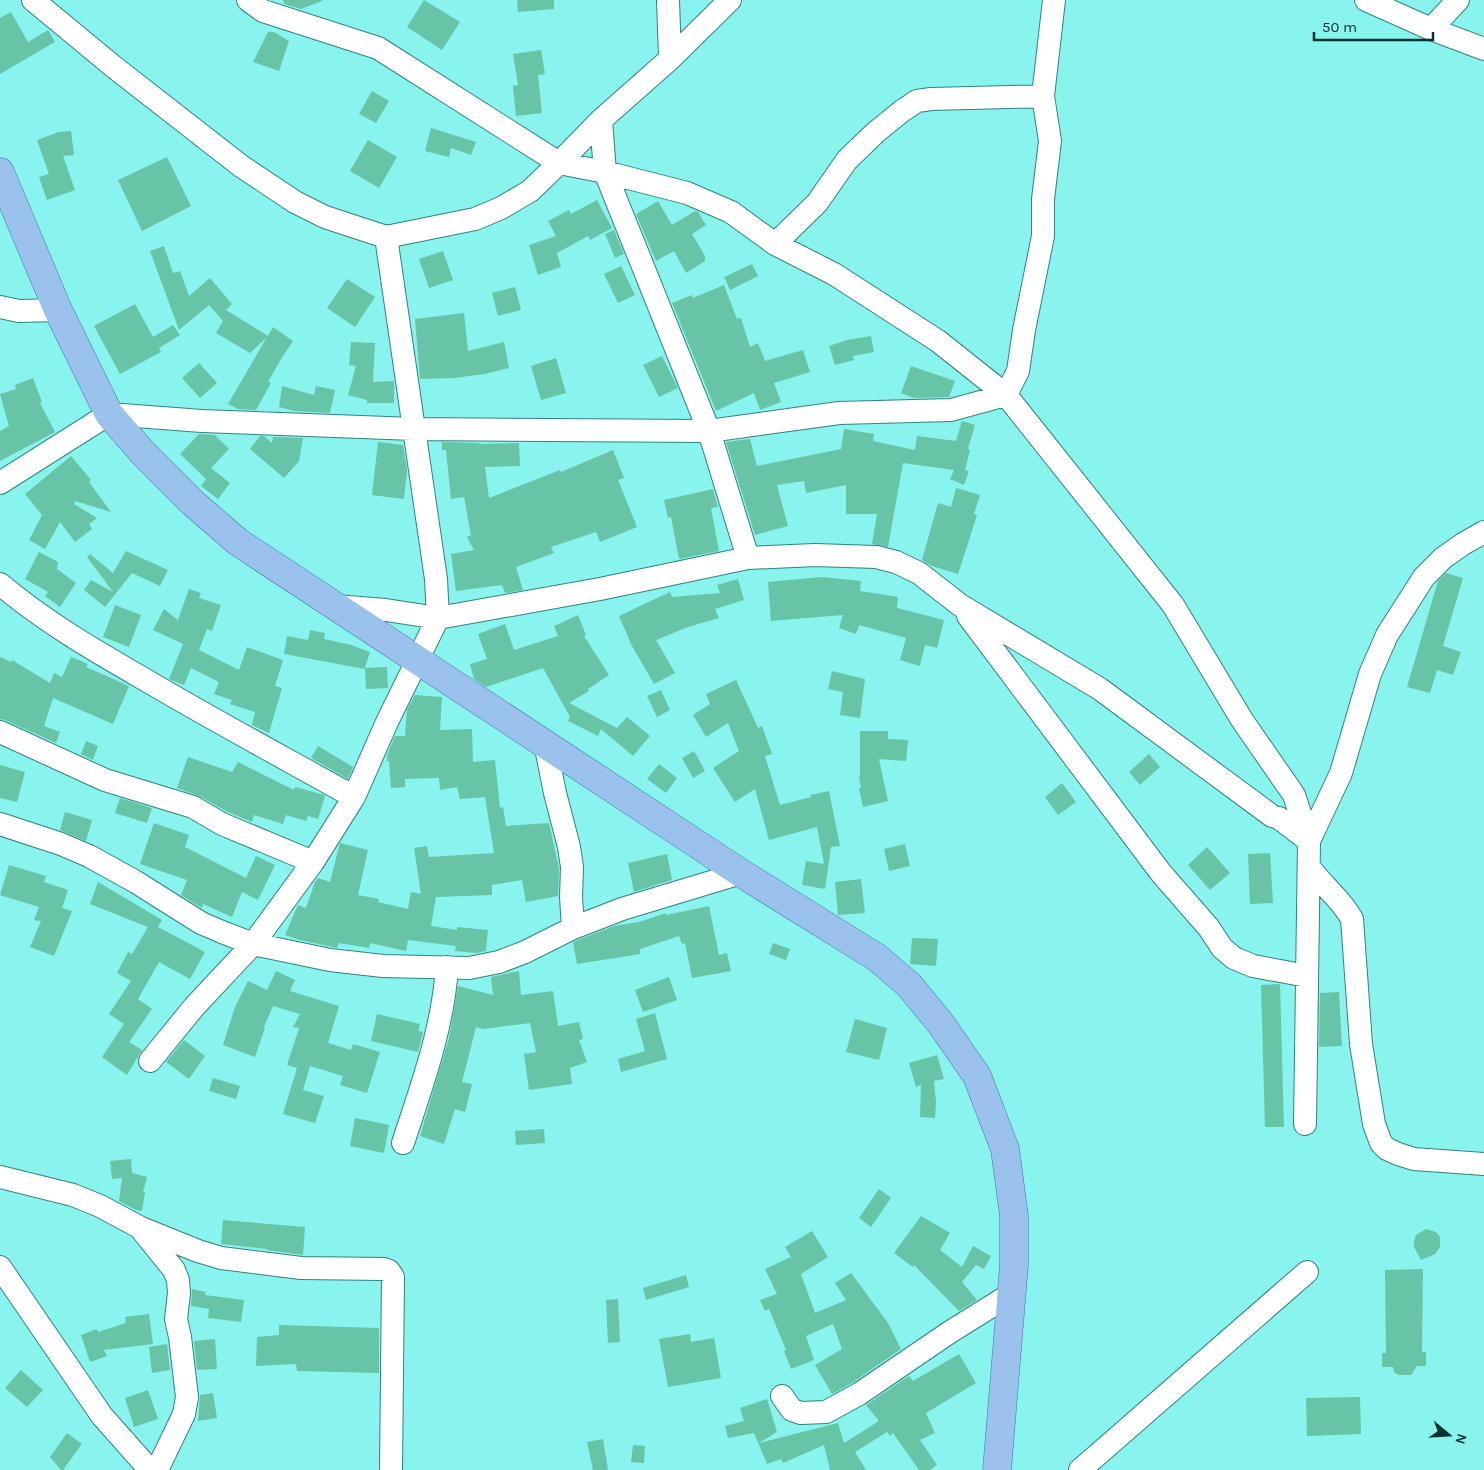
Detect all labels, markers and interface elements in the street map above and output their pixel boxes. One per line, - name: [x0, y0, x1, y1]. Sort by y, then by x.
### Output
- scale bar: [1314, 10, 1433, 42]
- text: 50 m: [1322, 18, 1357, 36]
- north arrow: [1424, 1410, 1474, 1460]
- text: N: [1451, 1431, 1471, 1446]

